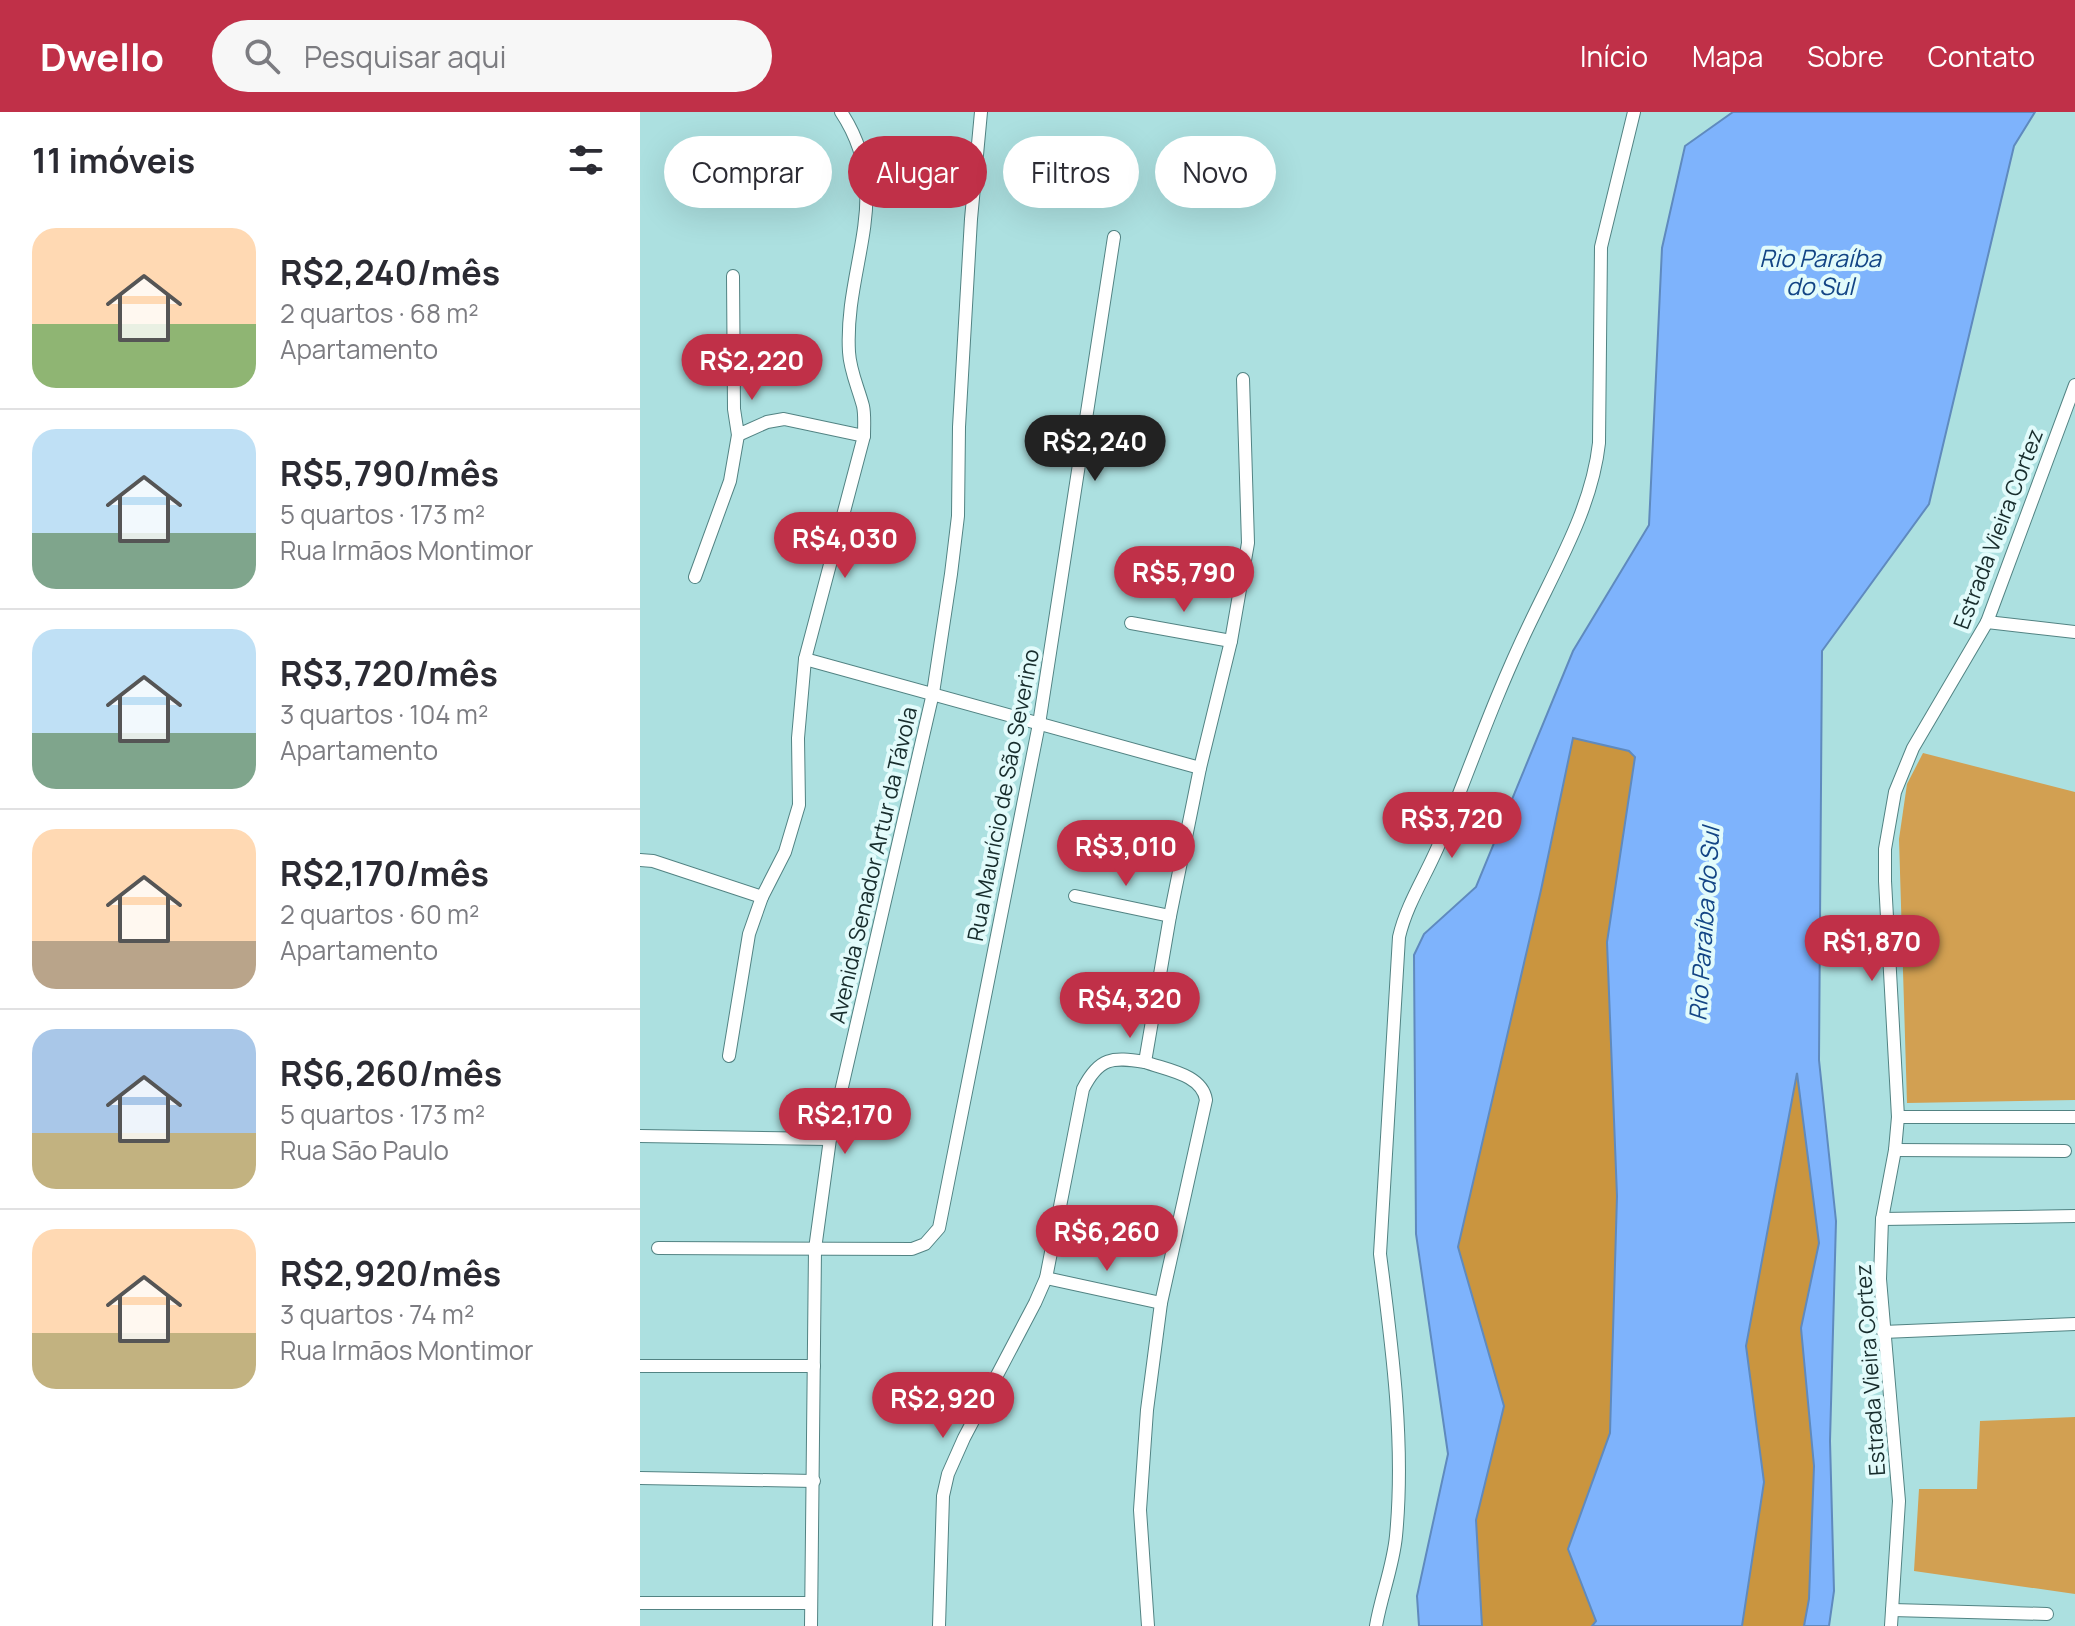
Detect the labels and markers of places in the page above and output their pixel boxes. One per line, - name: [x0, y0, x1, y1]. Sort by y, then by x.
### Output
- pin: R$2,220: [678, 334, 826, 402]
- pin: R$2,240: [1021, 415, 1169, 483]
- pin: R$4,030: [771, 512, 919, 580]
- pin: R$5,790: [1110, 546, 1258, 614]
- pin: R$3,720: [1378, 792, 1526, 860]
- pin: R$3,010: [1052, 820, 1200, 888]
- pin: R$1,870: [1798, 915, 1946, 983]
- pin: R$4,320: [1056, 972, 1204, 1040]
- pin: R$2,170: [771, 1088, 919, 1156]
- pin: R$6,260: [1033, 1205, 1181, 1273]
- pin: R$2,920: [869, 1372, 1017, 1440]

